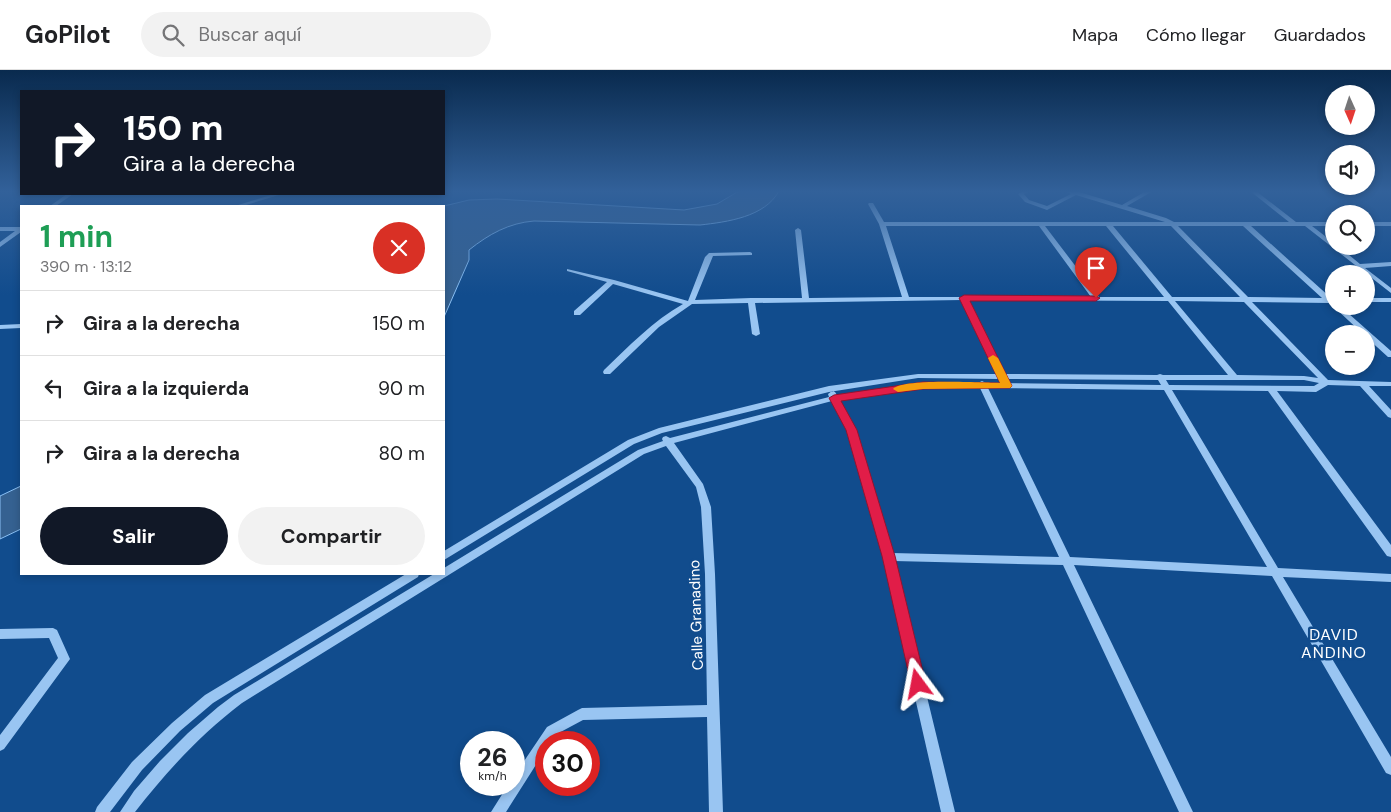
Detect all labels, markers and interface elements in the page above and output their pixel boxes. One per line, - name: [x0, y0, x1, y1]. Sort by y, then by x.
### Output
- search box: [141, 12, 491, 57]
- text: GoPilot: [25, 19, 111, 50]
- icon: search: [159, 21, 187, 49]
- text: Buscar aquí: [199, 22, 301, 47]
- text: Mapa: [1072, 23, 1118, 47]
- text: Cómo llegar: [1146, 23, 1246, 47]
- text: Guardados: [1274, 23, 1366, 47]
- north arrow: [1325, 85, 1375, 135]
- map controls: [1325, 85, 1375, 375]
- text: 150 m: [123, 105, 223, 151]
- icon: right: [40, 110, 105, 175]
- button: sound: [1325, 145, 1375, 195]
- text: Gira a la derecha: [123, 149, 295, 178]
- button: search: [1325, 205, 1375, 255]
- text: 1 min: [40, 217, 113, 256]
- button: close: [373, 222, 425, 274]
- pin: [1075, 247, 1117, 298]
- icon: arrive: [1082, 254, 1110, 282]
- text: 390 m · 13:12: [40, 256, 132, 277]
- button: +: [1325, 265, 1375, 315]
- icon: right: [40, 309, 68, 337]
- text: Gira a la derecha: [83, 311, 240, 336]
- text: 150 m: [373, 311, 425, 336]
- button: −: [1325, 325, 1375, 375]
- icon: left: [40, 374, 68, 402]
- text: Gira a la izquierda: [83, 376, 249, 401]
- text: 90 m: [378, 376, 425, 401]
- icon: right: [40, 439, 68, 467]
- text: Gira a la derecha: [83, 441, 240, 466]
- text: 80 m: [378, 441, 425, 466]
- button: Salir: [40, 507, 228, 565]
- button: Compartir: [238, 507, 425, 565]
- street label: Calle Granadino: [684, 559, 708, 671]
- district label: DAVID ANDINO: [1301, 624, 1367, 663]
- position arrow: [891, 657, 943, 709]
- speed limit sign: 30: [535, 731, 600, 796]
- text: 26: [477, 741, 508, 774]
- text: km/h: [478, 768, 507, 784]

